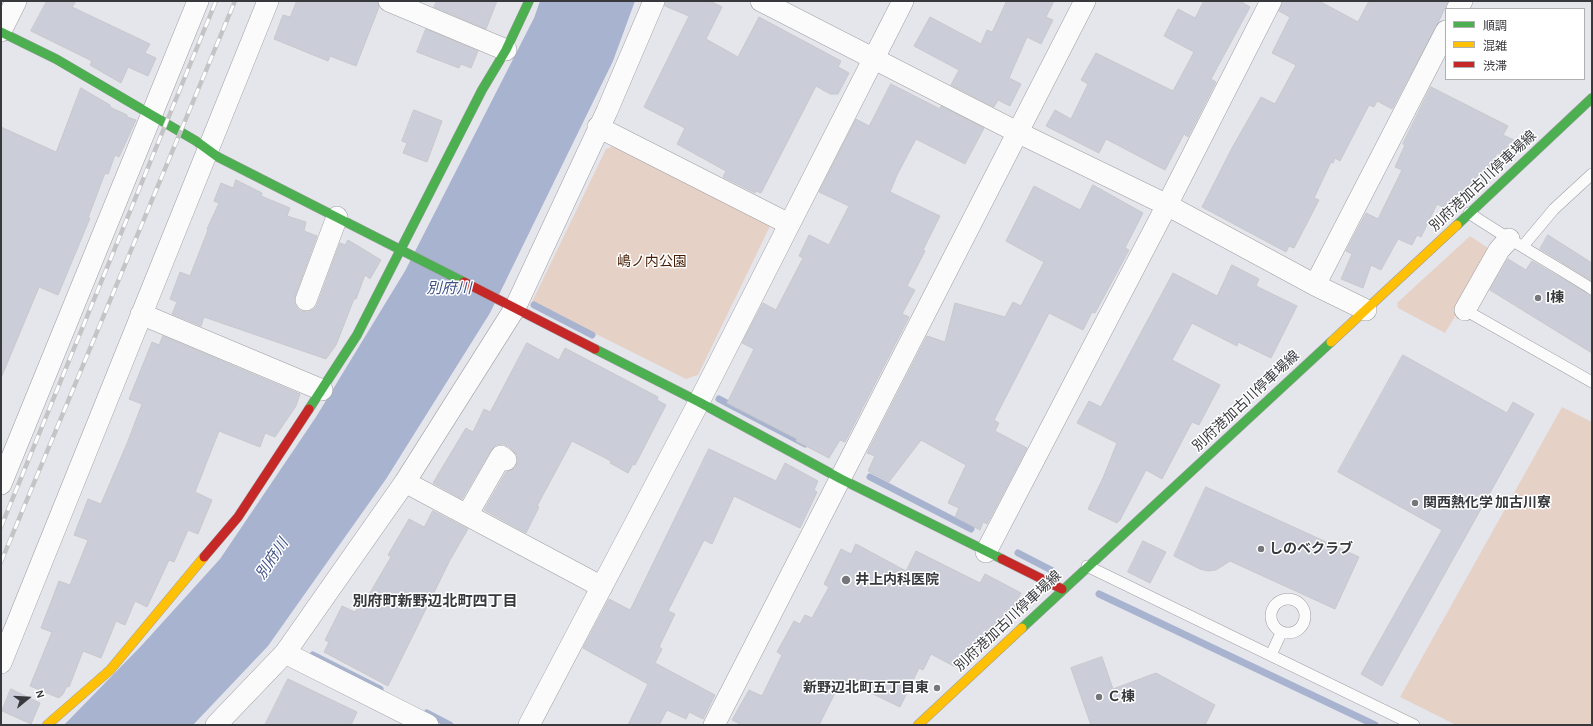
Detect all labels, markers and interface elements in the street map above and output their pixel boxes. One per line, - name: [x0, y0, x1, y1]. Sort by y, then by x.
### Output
- legend: [1445, 8, 1585, 80]
- text: 順調: [1483, 20, 1507, 32]
- text: 混雑: [1483, 40, 1507, 52]
- text: 渋滞: [1483, 60, 1507, 72]
- street label: 別府港加古川停車場線: [1426, 127, 1540, 235]
- park label: 嶋ノ内公園: [617, 254, 687, 270]
- water label: 別府川: [427, 279, 471, 297]
- place label: I棟: [1546, 290, 1564, 306]
- marker: I棟: [1533, 293, 1543, 303]
- street label: 別府港加古川停車場線: [1189, 347, 1303, 455]
- place label: 関西熱化学 加古川寮: [1423, 495, 1551, 511]
- marker: 関西熱化学 加古川寮: [1410, 498, 1420, 508]
- water label: 別府川: [252, 535, 292, 583]
- place label: しのべクラブ: [1269, 541, 1353, 557]
- marker: しのべクラブ: [1256, 544, 1266, 554]
- street label: 別府港加古川停車場線: [951, 567, 1065, 675]
- place label: 井上内科医院: [855, 572, 939, 588]
- marker: 井上内科医院: [840, 574, 852, 586]
- district label: 別府町新野辺北町四丁目: [353, 592, 517, 610]
- north arrow: [8, 678, 48, 718]
- place label: 新野辺北町五丁目東: [803, 680, 929, 696]
- marker: 新野辺北町五丁目東: [932, 683, 942, 693]
- text: N: [33, 689, 46, 699]
- place label: Ｃ棟: [1107, 689, 1135, 705]
- marker: Ｃ棟: [1094, 692, 1104, 702]

